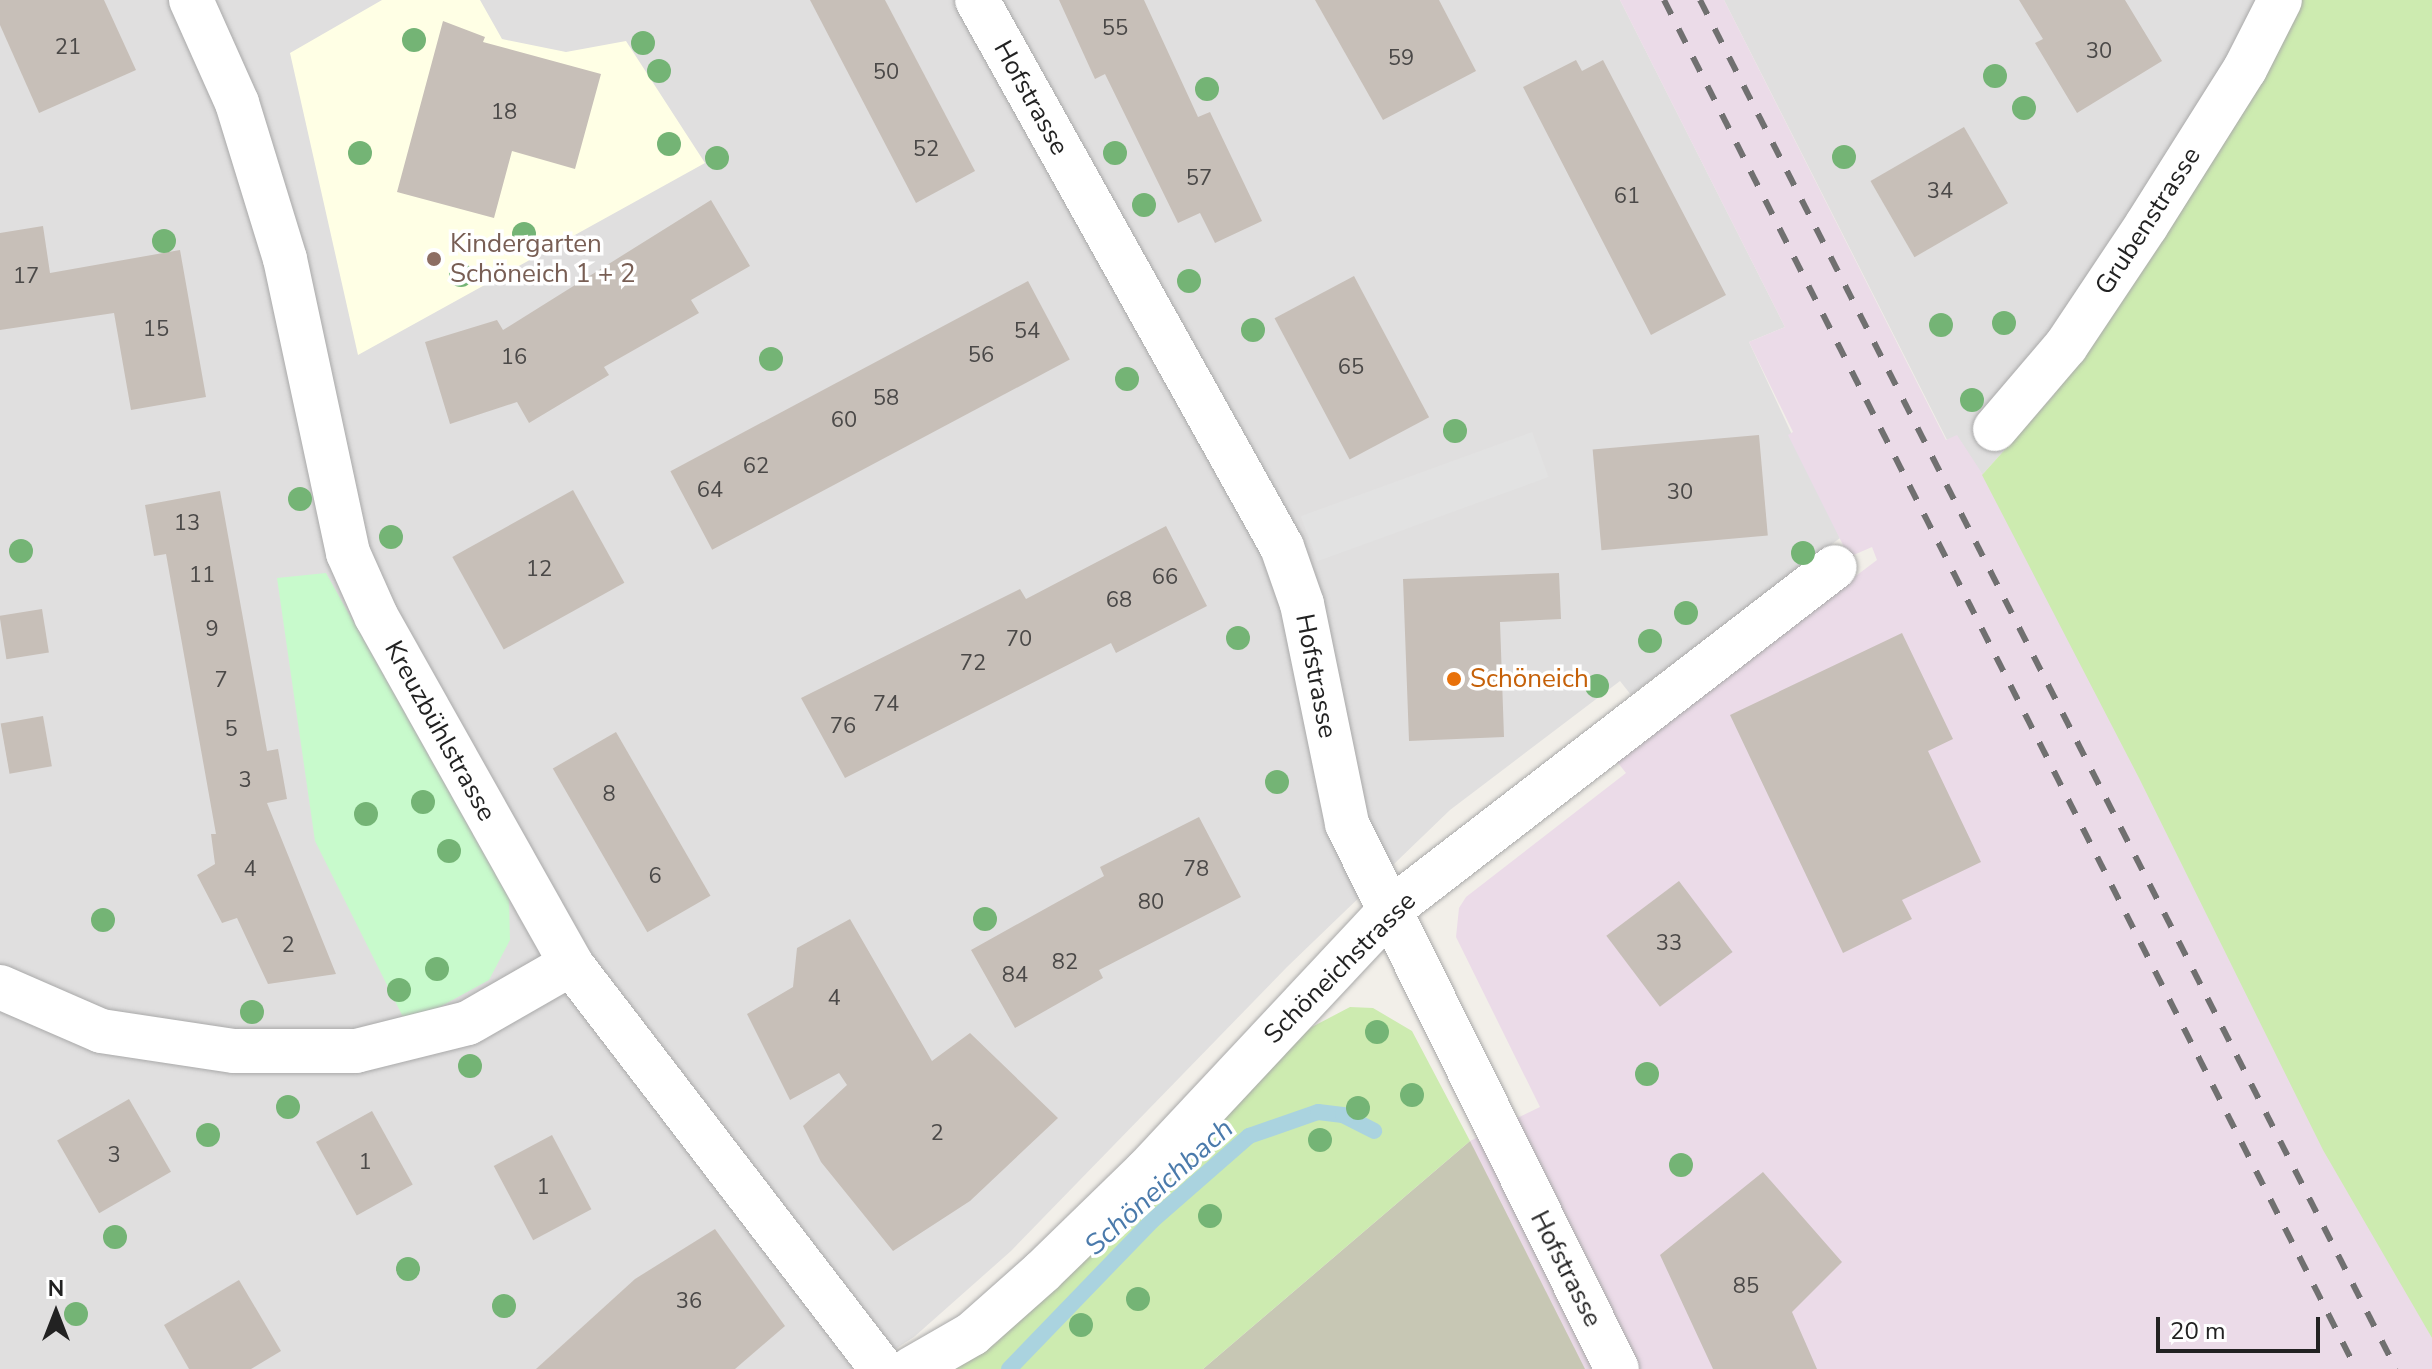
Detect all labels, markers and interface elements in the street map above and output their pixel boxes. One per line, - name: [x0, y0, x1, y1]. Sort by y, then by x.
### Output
- house number: 55: [1102, 16, 1128, 42]
- house number: 21: [55, 35, 81, 61]
- street label: Hofstrasse: [987, 35, 1075, 161]
- house number: 30: [2086, 39, 2112, 65]
- house number: 59: [1388, 46, 1414, 72]
- house number: 50: [873, 60, 899, 86]
- house number: 18: [491, 100, 517, 126]
- house number: 52: [913, 137, 939, 163]
- street label: Grubenstrasse: [2089, 141, 2207, 301]
- house number: 57: [1186, 166, 1212, 192]
- house number: 34: [1927, 179, 1953, 205]
- house number: 61: [1614, 184, 1640, 210]
- place label: Kindergarten Schöneich 1 + 2: [450, 228, 636, 290]
- marker: Kindergarten Schöneich 1 + 2: [425, 250, 443, 268]
- house number: 17: [13, 264, 39, 290]
- house number: 15: [143, 317, 169, 343]
- house number: 54: [1014, 319, 1040, 345]
- house number: 56: [968, 343, 994, 369]
- house number: 16: [501, 345, 527, 371]
- house number: 65: [1338, 355, 1364, 381]
- house number: 58: [873, 386, 899, 412]
- house number: 60: [831, 408, 857, 434]
- house number: 62: [743, 454, 769, 480]
- house number: 64: [697, 478, 723, 504]
- house number: 30: [1667, 480, 1693, 506]
- house number: 13: [174, 511, 200, 537]
- house number: 12: [526, 557, 552, 583]
- house number: 11: [189, 563, 215, 589]
- house number: 66: [1152, 565, 1178, 591]
- house number: 68: [1106, 588, 1132, 614]
- street label: Hofstrasse: [1289, 611, 1343, 741]
- house number: 9: [205, 617, 219, 643]
- house number: 70: [1006, 627, 1032, 653]
- street label: Kreuzbühlstrasse: [378, 635, 502, 827]
- house number: 72: [960, 651, 986, 677]
- place label: Schöneich: [1470, 663, 1589, 695]
- house number: 7: [214, 668, 228, 694]
- marker: Schöneich: [1445, 670, 1463, 688]
- house number: 74: [873, 692, 899, 718]
- house number: 76: [830, 714, 856, 740]
- house number: 5: [224, 717, 238, 743]
- house number: 3: [238, 768, 252, 794]
- house number: 8: [602, 782, 616, 808]
- house number: 4: [243, 857, 257, 883]
- house number: 78: [1183, 857, 1209, 883]
- house number: 6: [648, 864, 662, 890]
- street label: Schöneichstrasse: [1258, 886, 1422, 1050]
- house number: 80: [1138, 890, 1164, 916]
- house number: 33: [1656, 931, 1682, 957]
- house number: 2: [281, 933, 295, 959]
- house number: 82: [1052, 950, 1078, 976]
- house number: 84: [1002, 963, 1028, 989]
- house number: 4: [827, 986, 841, 1012]
- water label: Schöneichbach: [1078, 1112, 1240, 1262]
- house number: 2: [930, 1121, 944, 1147]
- house number: 3: [107, 1143, 121, 1169]
- house number: 1: [358, 1150, 372, 1176]
- house number: 1: [536, 1175, 550, 1201]
- street label: Hofstrasse: [1524, 1206, 1608, 1332]
- north arrow: [16, 1273, 96, 1353]
- text: N: [48, 1274, 64, 1304]
- house number: 85: [1733, 1274, 1759, 1300]
- house number: 36: [676, 1289, 702, 1315]
- scale bar: [2160, 1301, 2324, 1351]
- text: 20 m: [2170, 1315, 2226, 1347]

